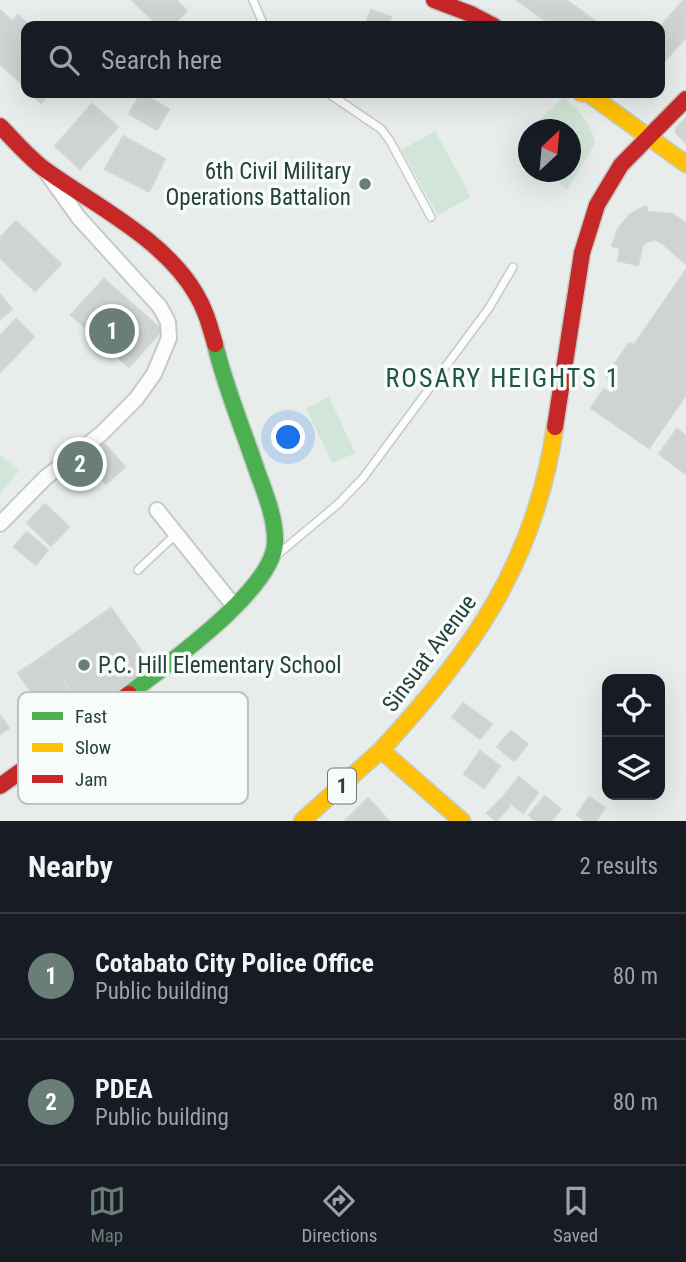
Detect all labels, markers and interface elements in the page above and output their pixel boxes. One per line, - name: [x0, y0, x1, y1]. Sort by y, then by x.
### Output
- search box: [21, 21, 665, 98]
- icon: search: [45, 41, 83, 79]
- text: Search here: [101, 45, 222, 75]
- north arrow: [518, 119, 581, 182]
- place label: 6th Civil Military Operations Battalion: [165, 158, 351, 211]
- marker: 6th Civil Military Operations Battalion: [357, 176, 373, 192]
- pin: 1: [89, 305, 135, 357]
- district label: ROSARY HEIGHTS 1: [386, 363, 621, 393]
- your location: [271, 420, 305, 454]
- pin: 2: [57, 438, 103, 490]
- street label: Sinsuat Avenue: [377, 590, 482, 717]
- place label: P.C. Hill Elementary School: [98, 652, 342, 679]
- marker: P.C. Hill Elementary School: [76, 657, 92, 673]
- map controls: [602, 674, 665, 800]
- button: locate: [602, 674, 665, 737]
- legend: [18, 692, 248, 804]
- text: Fast: [75, 705, 107, 728]
- text: Slow: [75, 736, 111, 759]
- button: layers: [602, 737, 665, 800]
- text: Jam: [75, 768, 108, 791]
- road number: 1: [328, 768, 356, 804]
- text: Nearby: [28, 849, 113, 884]
- text: 2 results: [580, 853, 658, 880]
- text: Cotabato City Police Office: [95, 948, 374, 978]
- text: 1: [45, 963, 57, 990]
- text: 80 m: [613, 963, 658, 990]
- text: Public building: [95, 978, 229, 1005]
- text: PDEA: [95, 1074, 153, 1104]
- text: 2: [45, 1089, 57, 1116]
- text: 80 m: [613, 1089, 658, 1116]
- text: Public building: [95, 1104, 229, 1131]
- tab: Map: [88, 1182, 126, 1247]
- tab: Directions: [301, 1182, 377, 1247]
- tab: Saved: [553, 1182, 598, 1247]

